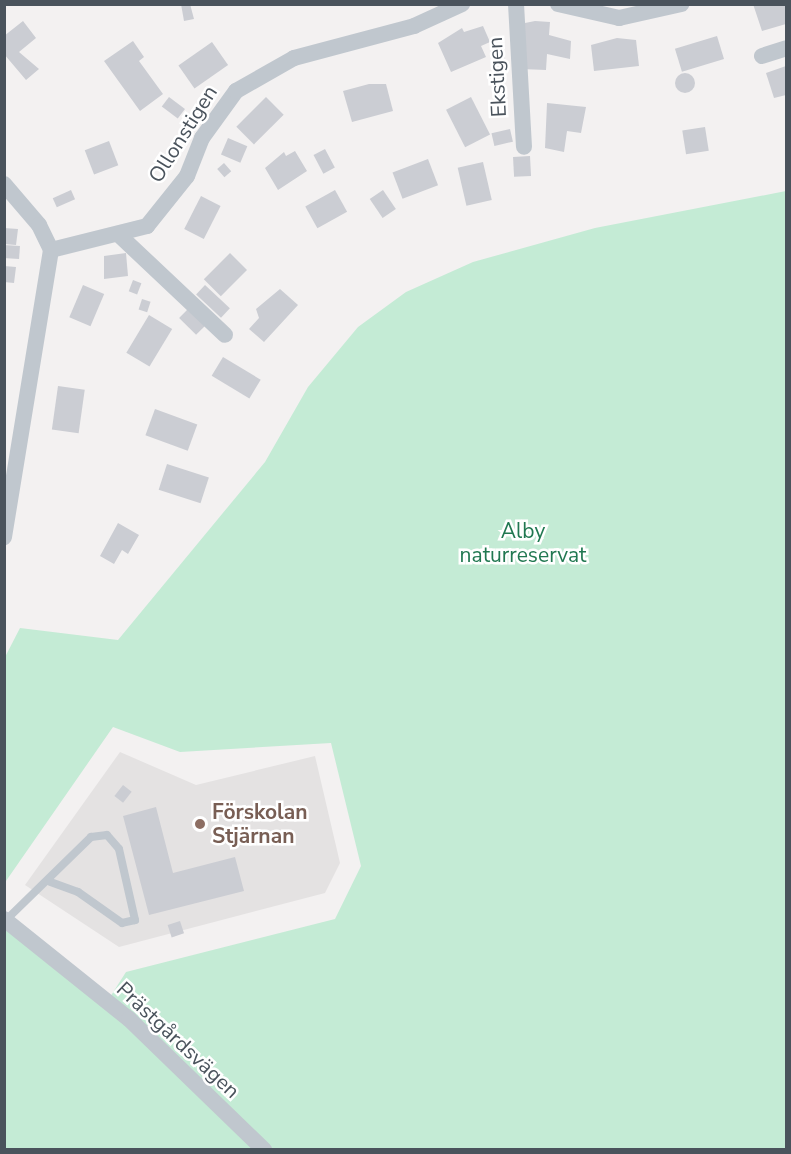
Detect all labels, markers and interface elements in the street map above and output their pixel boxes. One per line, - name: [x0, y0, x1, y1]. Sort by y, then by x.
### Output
- street label: Ekstigen: [482, 36, 512, 118]
- street label: Ollonstigen: [143, 81, 223, 187]
- park label: Alby naturreservat: [460, 518, 586, 568]
- place label: Förskolan Stjärnan: [212, 799, 308, 849]
- marker: Förskolan Stjärnan: [193, 817, 207, 831]
- street label: Prästgårdsvägen: [111, 977, 245, 1103]

